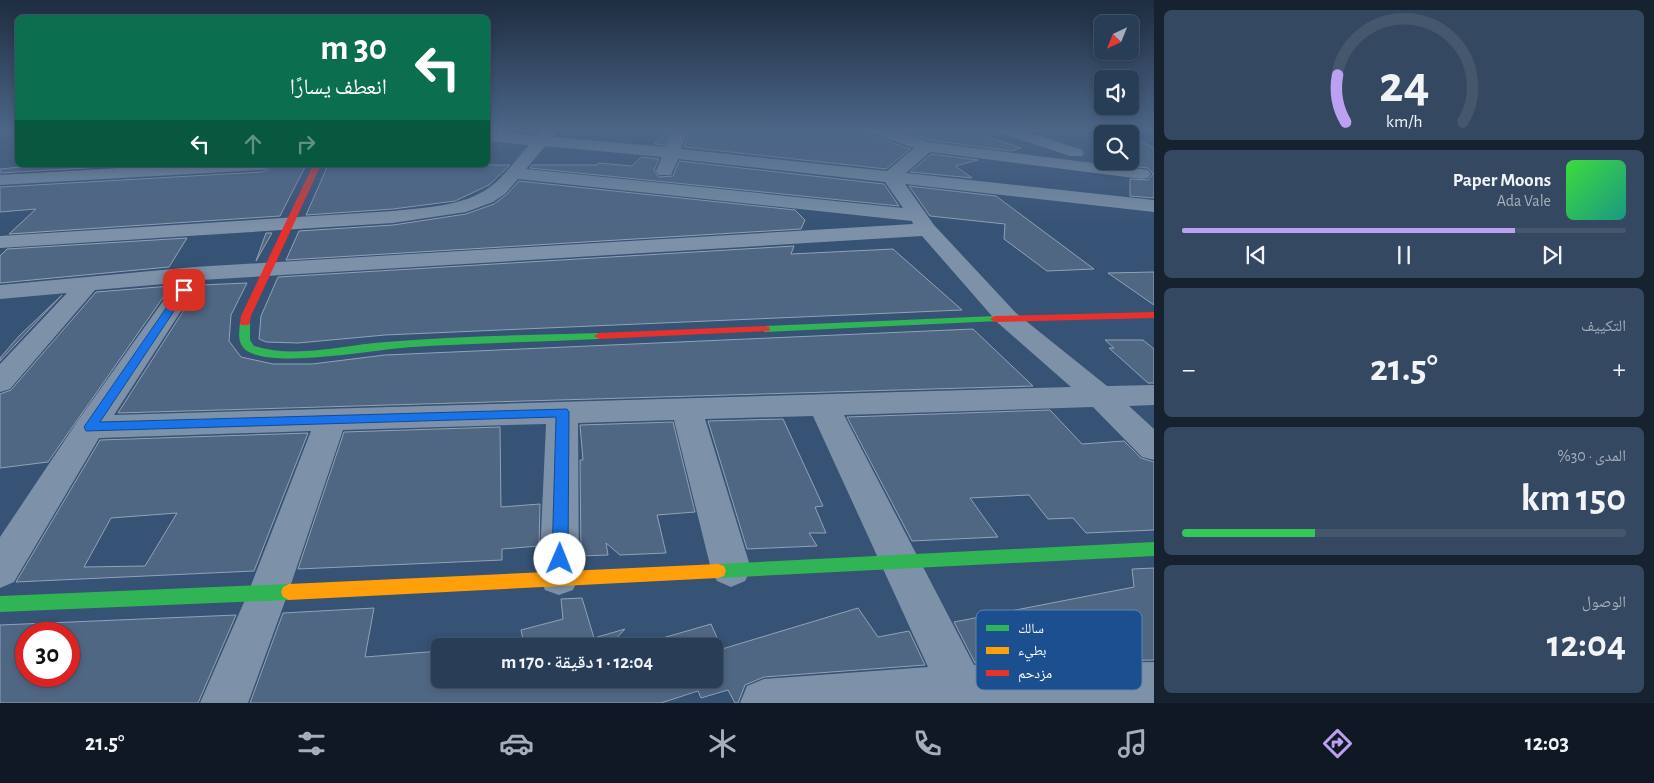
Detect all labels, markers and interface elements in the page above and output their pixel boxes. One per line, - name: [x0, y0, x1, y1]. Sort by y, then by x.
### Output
- north arrow: [1094, 15, 1139, 60]
- map controls: [1094, 15, 1139, 170]
- text: 30 m: [320, 31, 387, 66]
- icon: left: [405, 35, 470, 100]
- text: 24: [1379, 59, 1429, 111]
- button: sound: [1094, 70, 1139, 115]
- text: انعطف يسارًا: [290, 76, 387, 98]
- text: km/h: [1386, 113, 1422, 131]
- button: search: [1094, 125, 1139, 170]
- icon: left: [186, 130, 214, 158]
- icon: ahead: [239, 130, 267, 158]
- icon: right: [292, 130, 320, 158]
- text: Paper Moons: [1453, 171, 1551, 190]
- text: Ada Vale: [1497, 193, 1551, 209]
- icon: previous: [1242, 241, 1270, 269]
- icon: pause: [1390, 241, 1418, 269]
- icon: next: [1538, 241, 1566, 269]
- pin: [163, 269, 205, 311]
- icon: arrive: [170, 276, 198, 304]
- text: التكييف: [1581, 318, 1626, 334]
- text: 21.5°: [1370, 350, 1438, 388]
- text: −: [1182, 356, 1195, 384]
- text: +: [1613, 356, 1626, 384]
- text: المدى · 30%: [1558, 448, 1626, 464]
- text: 150 km: [1521, 480, 1626, 518]
- position arrow: [533, 532, 585, 584]
- text: الوصول: [1582, 594, 1626, 610]
- legend: [976, 610, 1142, 690]
- speed limit sign: 30: [15, 622, 80, 687]
- text: سالك: [1018, 622, 1044, 636]
- text: 12:04: [1547, 626, 1626, 664]
- text: بطيء: [1018, 644, 1047, 662]
- text: 12:04 · 1 دقيقة · 170 m: [501, 653, 653, 672]
- text: مزدحم: [1018, 667, 1052, 683]
- icon: filters: [294, 726, 329, 761]
- icon: car: [499, 726, 534, 761]
- icon: climate: [705, 726, 740, 761]
- icon: phone: [910, 726, 945, 761]
- icon: music: [1115, 726, 1150, 761]
- icon: directions: [1320, 726, 1355, 761]
- text: 21.5°: [85, 732, 124, 754]
- text: 12:03: [1525, 732, 1569, 754]

